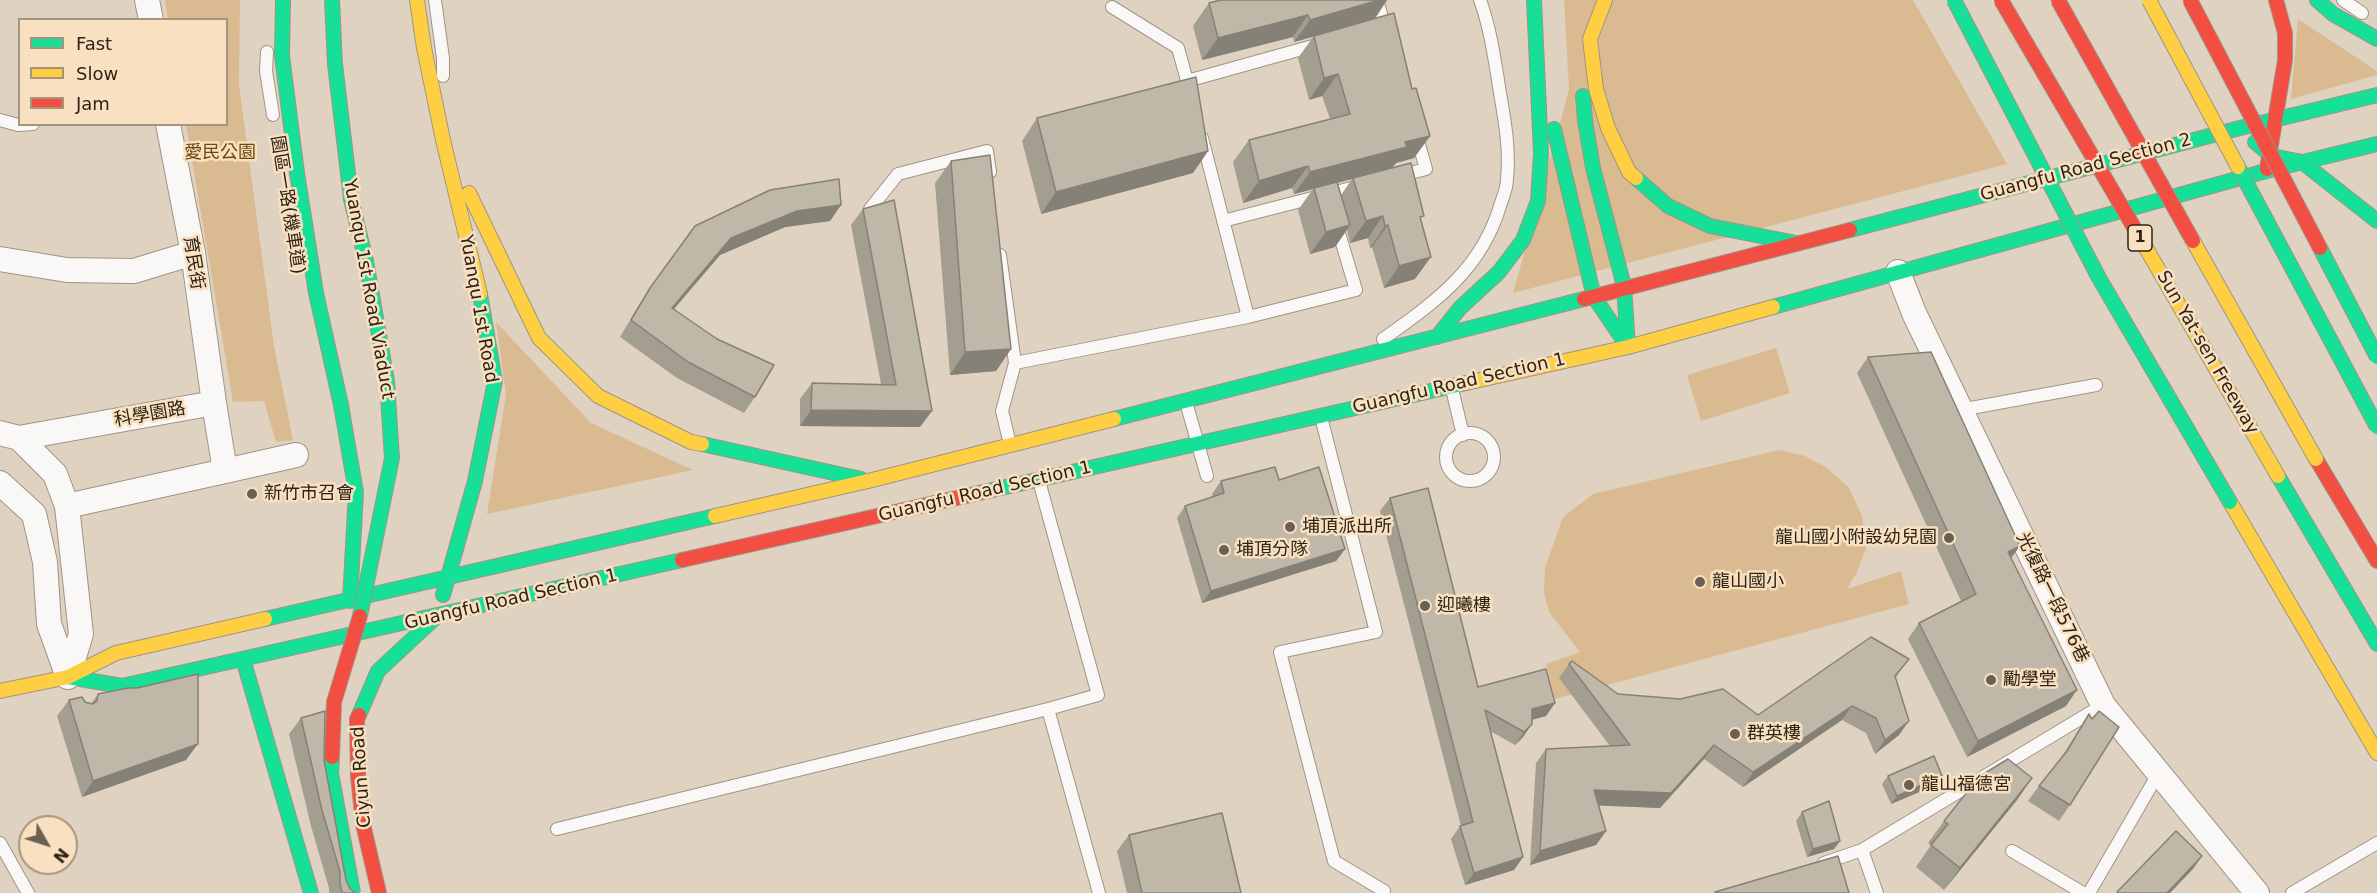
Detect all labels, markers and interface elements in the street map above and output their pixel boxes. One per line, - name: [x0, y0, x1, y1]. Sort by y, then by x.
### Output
- legend: [18, 18, 228, 126]
- text: Fast: [76, 33, 112, 54]
- text: Slow: [76, 63, 118, 84]
- text: Jam: [76, 93, 110, 114]
- street label: Guangfu Road Section 2: [1978, 129, 2194, 207]
- street label: 園區一路(機車道): [265, 134, 309, 276]
- park label: 愛民公園: [184, 142, 256, 164]
- street label: Yuanqu 1st Road Viaduct: [338, 177, 398, 401]
- road number: 1: [2128, 225, 2152, 251]
- street label: Yuanqu 1st Road: [454, 233, 502, 385]
- street label: 育民街: [178, 235, 208, 291]
- street label: Sun Yat-sen Freeway: [2151, 267, 2263, 439]
- street label: Guangfu Road Section 1: [1351, 349, 1567, 419]
- street label: 科學園路: [113, 398, 187, 432]
- street label: Guangfu Road Section 1: [877, 457, 1093, 527]
- place label: 新竹市召會: [264, 483, 354, 505]
- marker: 新竹市召會: [245, 487, 259, 501]
- place label: 埔頂派出所: [1302, 516, 1392, 538]
- marker: 埔頂派出所: [1283, 520, 1297, 534]
- place label: 龍山國小附設幼兒園: [1775, 527, 1937, 549]
- street label: 光復路一段576巷: [2011, 529, 2093, 667]
- marker: 龍山國小附設幼兒園: [1942, 531, 1956, 545]
- place label: 埔頂分隊: [1236, 539, 1308, 561]
- marker: 埔頂分隊: [1217, 543, 1231, 557]
- street label: Guangfu Road Section 1: [403, 565, 619, 635]
- place label: 龍山國小: [1712, 571, 1784, 593]
- marker: 龍山國小: [1693, 575, 1707, 589]
- place label: 迎曦樓: [1437, 595, 1491, 617]
- marker: 迎曦樓: [1418, 599, 1432, 613]
- place label: 勵學堂: [2003, 669, 2057, 691]
- marker: 勵學堂: [1984, 673, 1998, 687]
- place label: 群英樓: [1747, 723, 1801, 745]
- street label: Ciyun Road: [348, 725, 376, 829]
- marker: 群英樓: [1728, 727, 1742, 741]
- place label: 龍山福德宮: [1921, 774, 2011, 796]
- marker: 龍山福德宮: [1902, 778, 1916, 792]
- north arrow: [18, 815, 78, 875]
- text: N: [49, 844, 72, 867]

